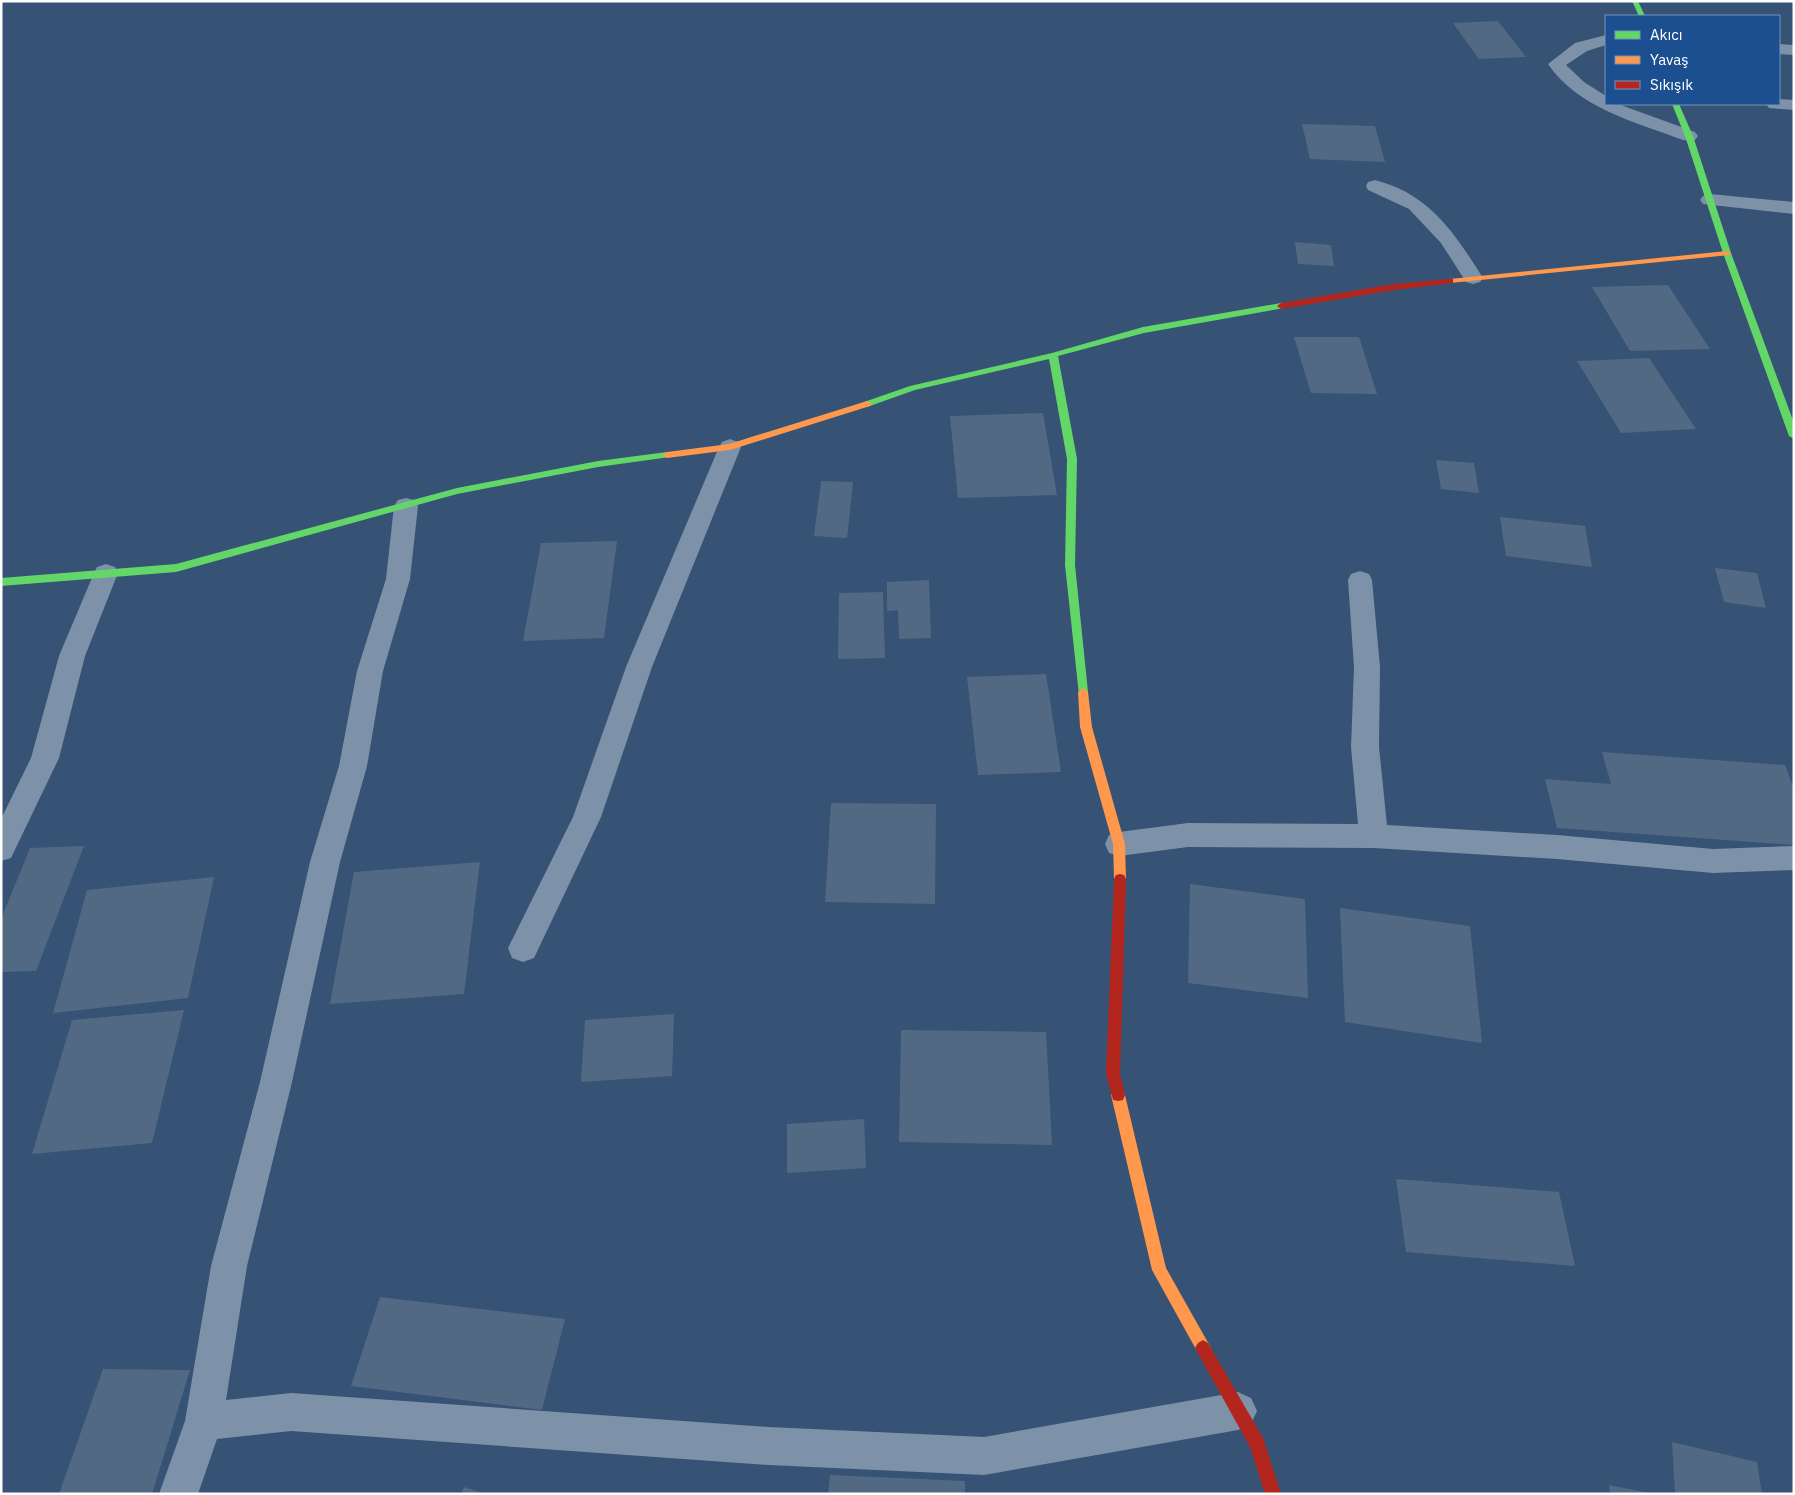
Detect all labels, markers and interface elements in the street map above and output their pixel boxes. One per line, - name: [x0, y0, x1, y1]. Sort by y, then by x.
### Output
- legend: [1605, 15, 1780, 105]
- text: Akıcı: [1650, 25, 1683, 44]
- text: Yavaş: [1650, 50, 1689, 69]
- text: Sıkışık: [1650, 75, 1693, 94]

